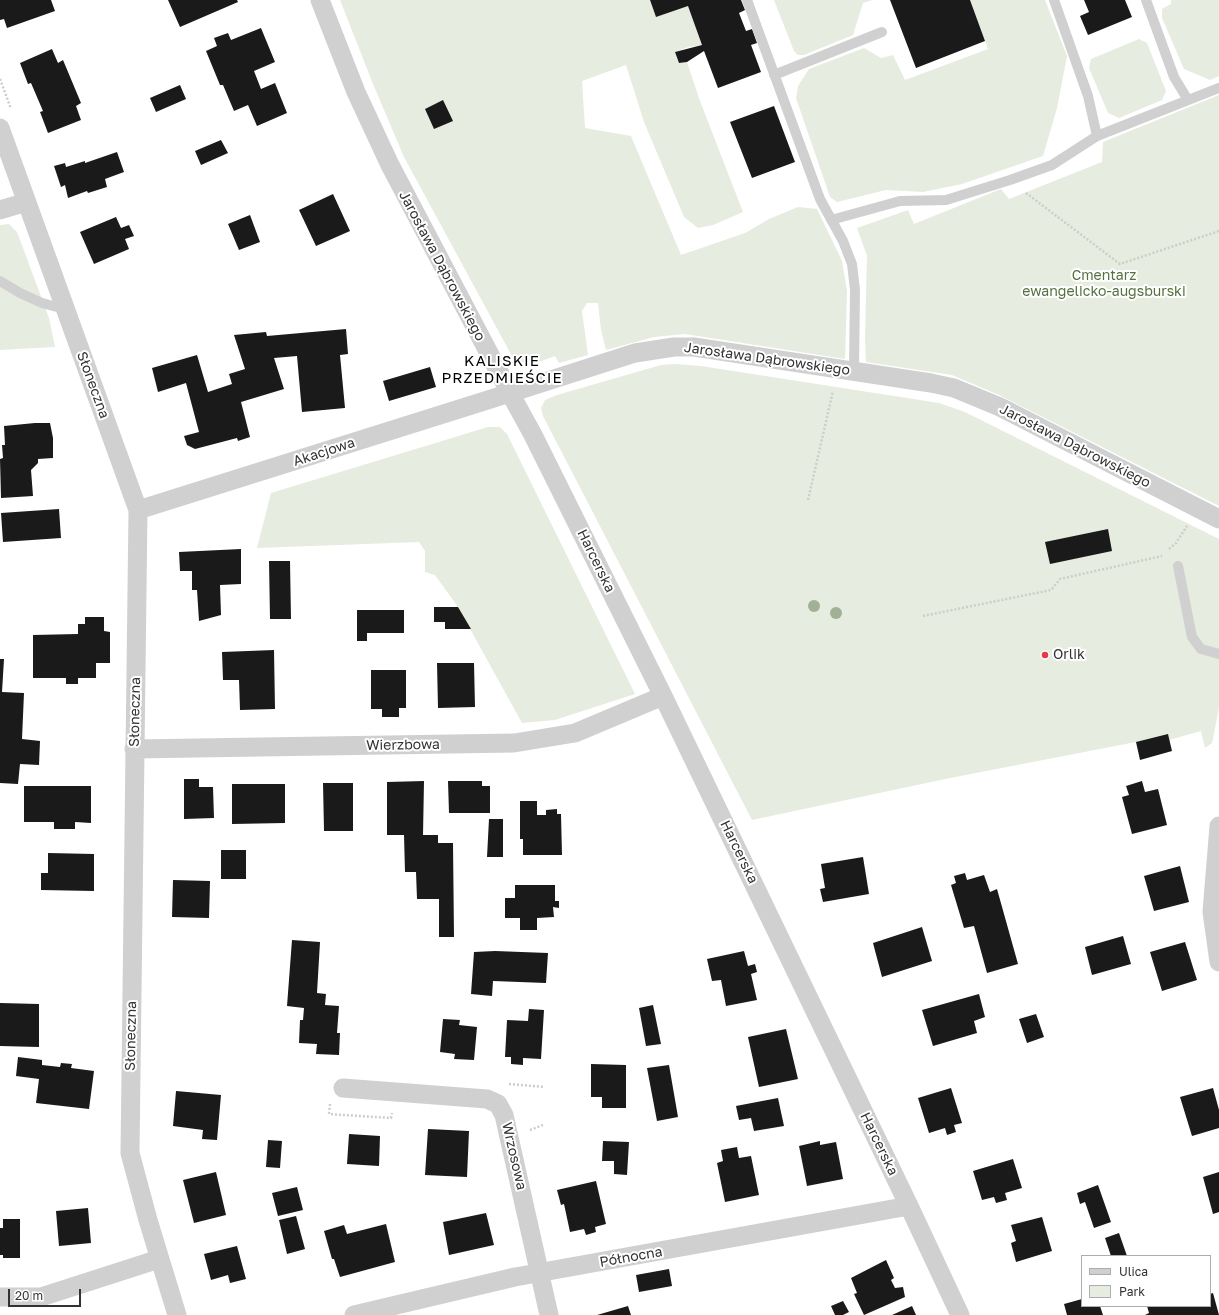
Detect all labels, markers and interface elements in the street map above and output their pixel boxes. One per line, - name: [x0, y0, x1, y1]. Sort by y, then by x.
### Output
- street label: Jarosława Dąbrowskiego: [395, 188, 489, 344]
- park label: Cmentarz ewangelicko-augsburski: [1022, 268, 1186, 300]
- street label: Jarosława Dąbrowskiego: [683, 339, 851, 379]
- street label: Słoneczna: [73, 349, 113, 421]
- district label: KALISKIE PRZEDMIEŚCIE: [441, 352, 563, 387]
- street label: Jarosława Dąbrowskiego: [997, 401, 1153, 491]
- street label: Akacjowa: [291, 434, 357, 470]
- street label: Harcerska: [574, 527, 618, 595]
- place label: Orlik: [1053, 647, 1085, 663]
- marker: Orlik: [1040, 650, 1050, 660]
- street label: Słoneczna: [126, 677, 144, 747]
- street label: Wierzbowa: [366, 736, 440, 754]
- street label: Harcerska: [717, 818, 761, 886]
- street label: Słoneczna: [122, 1001, 140, 1071]
- street label: Harcerska: [857, 1110, 901, 1178]
- street label: Wrzosowa: [498, 1121, 530, 1191]
- street label: Północna: [598, 1243, 664, 1271]
- legend: [1081, 1255, 1211, 1307]
- text: Ulica: [1119, 1264, 1148, 1279]
- scale bar: [10, 1281, 83, 1307]
- text: Park: [1119, 1284, 1145, 1299]
- text: 20 m: [15, 1288, 43, 1303]

